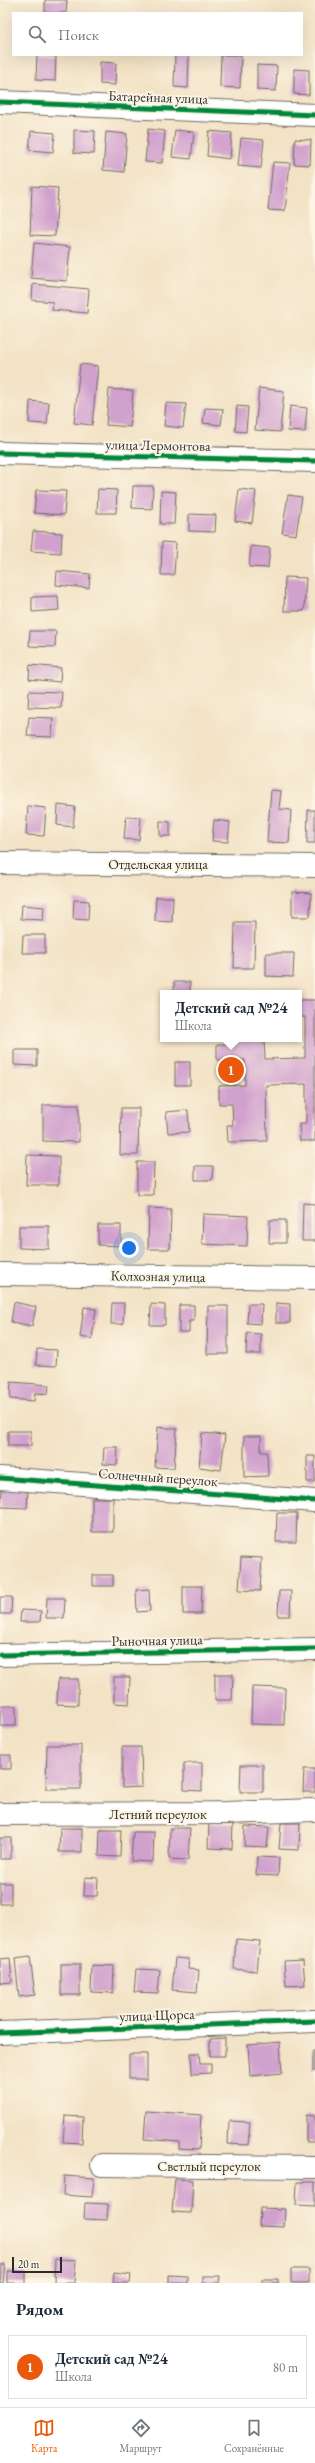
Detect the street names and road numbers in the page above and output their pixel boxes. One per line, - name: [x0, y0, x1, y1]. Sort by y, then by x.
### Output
- street label: Батарейная улица: [108, 86, 209, 108]
- street label: улица Лермонтова: [105, 435, 211, 455]
- street label: Отдельская улица: [108, 855, 208, 873]
- street label: Колхозная улица: [111, 1266, 206, 1286]
- street label: Солнечный переулок: [98, 1464, 219, 1490]
- street label: Рыночная улица: [111, 1630, 203, 1650]
- street label: Летний переулок: [109, 1805, 207, 1823]
- street label: улица Щорса: [119, 2005, 195, 2025]
- street label: Светлый переулок: [157, 2157, 261, 2175]

